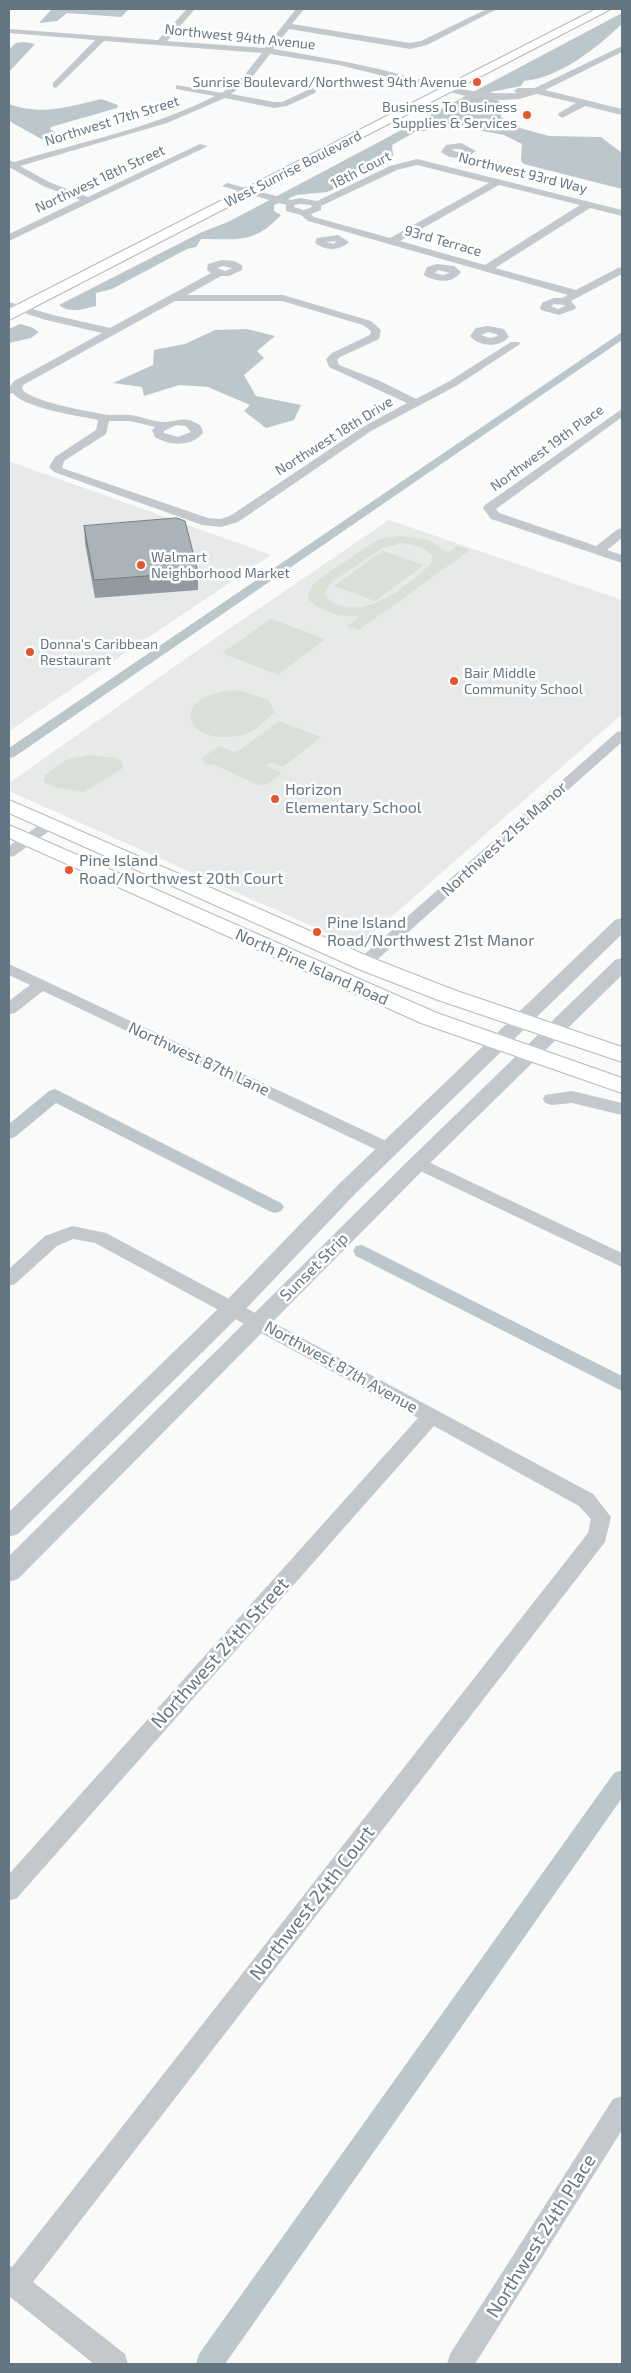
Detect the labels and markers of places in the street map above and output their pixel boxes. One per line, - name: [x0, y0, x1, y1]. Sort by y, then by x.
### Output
- place label: Sunrise Boulevard/Northwest 94th Avenue: [193, 74, 467, 90]
- marker: Sunrise Boulevard/Northwest 94th Avenue: [471, 76, 483, 88]
- place label: Business To Business Supplies & Services: [382, 99, 517, 132]
- marker: Business To Business Supplies & Services: [521, 109, 533, 121]
- place label: Walmart Neighborhood Market: [151, 549, 290, 582]
- marker: Walmart Neighborhood Market: [135, 559, 147, 571]
- place label: Donna's Caribbean Restaurant: [40, 636, 158, 669]
- marker: Donna's Caribbean Restaurant: [24, 646, 36, 658]
- place label: Bair Middle Community School: [464, 665, 583, 698]
- marker: Bair Middle Community School: [448, 675, 460, 687]
- place label: Horizon Elementary School: [285, 780, 422, 818]
- marker: Horizon Elementary School: [269, 793, 281, 805]
- place label: Pine Island Road/Northwest 20th Court: [79, 851, 283, 889]
- marker: Pine Island Road/Northwest 20th Court: [63, 864, 75, 876]
- place label: Pine Island Road/Northwest 21st Manor: [327, 913, 535, 951]
- marker: Pine Island Road/Northwest 21st Manor: [311, 926, 323, 938]

